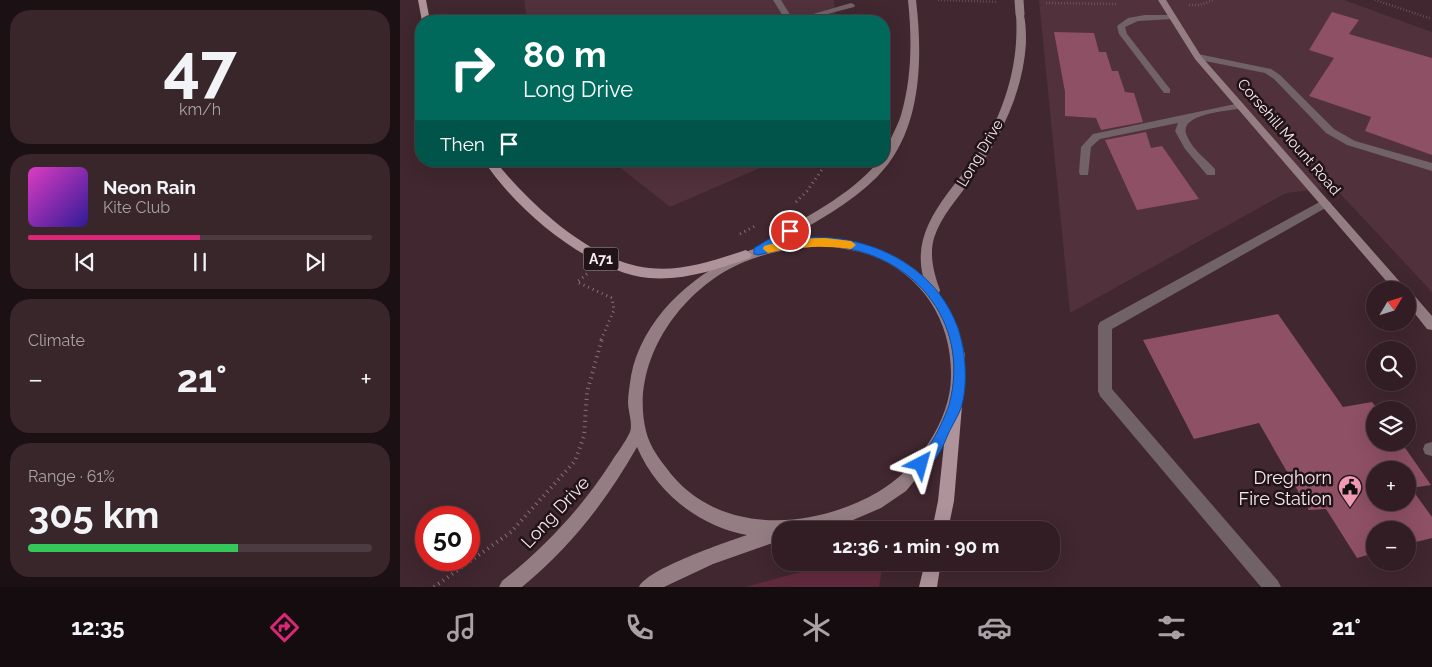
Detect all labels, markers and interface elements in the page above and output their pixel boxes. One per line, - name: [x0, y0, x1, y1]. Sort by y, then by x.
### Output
- text: 47: [163, 29, 237, 105]
- text: 80 m: [523, 34, 607, 75]
- icon: right: [440, 35, 505, 100]
- street label: Corsehill Mount Road: [1234, 75, 1344, 199]
- text: Long Drive: [523, 76, 633, 102]
- text: km/h: [179, 100, 221, 119]
- street label: Long Drive: [953, 116, 1007, 190]
- icon: arrive: [495, 130, 523, 158]
- text: Then: [440, 133, 485, 155]
- text: Neon Rain: [103, 176, 196, 198]
- text: Kite Club: [103, 198, 170, 217]
- pin: [769, 210, 811, 252]
- icon: arrive: [776, 217, 804, 245]
- icon: previous: [71, 248, 99, 276]
- icon: pause: [186, 248, 214, 276]
- icon: next: [301, 248, 329, 276]
- road number: A71: [584, 248, 618, 270]
- north arrow: [1366, 281, 1416, 331]
- map controls: [1366, 281, 1416, 571]
- text: Climate: [28, 331, 85, 350]
- button: search: [1366, 341, 1416, 391]
- text: 21°: [177, 356, 227, 401]
- text: −: [28, 363, 43, 396]
- text: +: [360, 363, 372, 396]
- button: layers: [1366, 401, 1416, 451]
- position arrow: [894, 437, 946, 489]
- button: +: [1366, 461, 1416, 511]
- text: Range · 61%: [28, 467, 115, 486]
- place label: Dreghorn Fire Station: [1239, 467, 1332, 509]
- street label: Long Drive: [517, 472, 594, 552]
- public building icon: Dreghorn Fire Station: [1337, 474, 1363, 508]
- text: 305 km: [28, 492, 159, 537]
- speed limit sign: 50: [415, 506, 480, 571]
- button: −: [1366, 521, 1416, 571]
- text: 12:36 · 1 min · 90 m: [833, 535, 999, 557]
- icon: directions: [267, 610, 302, 645]
- icon: music: [444, 610, 479, 645]
- icon: phone: [622, 610, 657, 645]
- icon: climate: [799, 610, 834, 645]
- icon: car: [977, 610, 1012, 645]
- icon: filters: [1154, 610, 1189, 645]
- text: 12:35: [71, 614, 124, 640]
- text: 21°: [1332, 614, 1361, 640]

